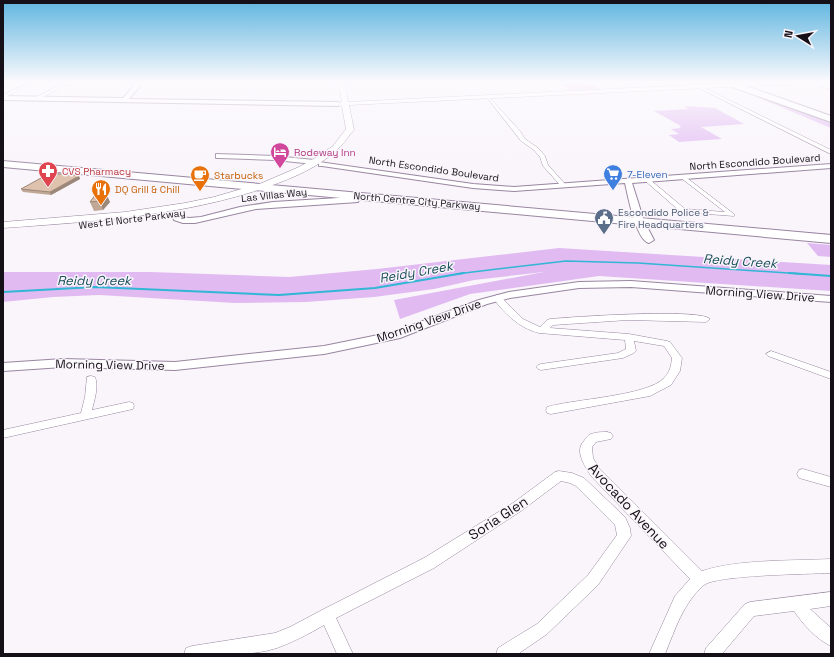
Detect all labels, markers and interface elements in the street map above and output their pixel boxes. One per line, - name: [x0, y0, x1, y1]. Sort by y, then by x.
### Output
- north arrow: [778, 16, 818, 56]
- text: N: [781, 29, 796, 39]
- hotel icon: Rodeway Inn: [269, 141, 291, 169]
- place label: Rodeway Inn: [294, 146, 356, 159]
- street label: North Escondido Boulevard: [689, 151, 821, 173]
- street label: North Escondido Boulevard: [368, 153, 500, 185]
- pharmacy icon: CVS Pharmacy: [37, 160, 59, 188]
- supermarket icon: 7-Eleven: [602, 163, 624, 191]
- cafe icon: Starbucks: [189, 164, 211, 192]
- place label: CVS Pharmacy: [62, 165, 131, 178]
- place label: 7-Eleven: [627, 168, 668, 181]
- place label: Starbucks: [214, 169, 263, 182]
- restaurant icon: DQ Grill & Chill: [90, 178, 112, 206]
- place label: DQ Grill & Chill: [115, 183, 180, 196]
- street label: Las Villas Way: [240, 185, 308, 205]
- street label: North Centre City Parkway: [353, 189, 481, 213]
- street label: West El Norte Parkway: [78, 206, 186, 232]
- place label: Escondido Police & Fire Headquarters: [618, 206, 709, 231]
- public building icon: Escondido Police & Fire Headquarters: [593, 207, 615, 235]
- water label: Reidy Creek: [702, 250, 780, 272]
- water label: Reidy Creek: [378, 257, 456, 287]
- water label: Reidy Creek: [57, 272, 133, 289]
- street label: Morning View Drive: [705, 282, 815, 306]
- street label: Morning View Drive: [375, 296, 483, 346]
- street label: Morning View Drive: [55, 356, 165, 374]
- street label: Avocado Avenue: [584, 459, 674, 553]
- street label: Soria Glen: [465, 492, 531, 544]

